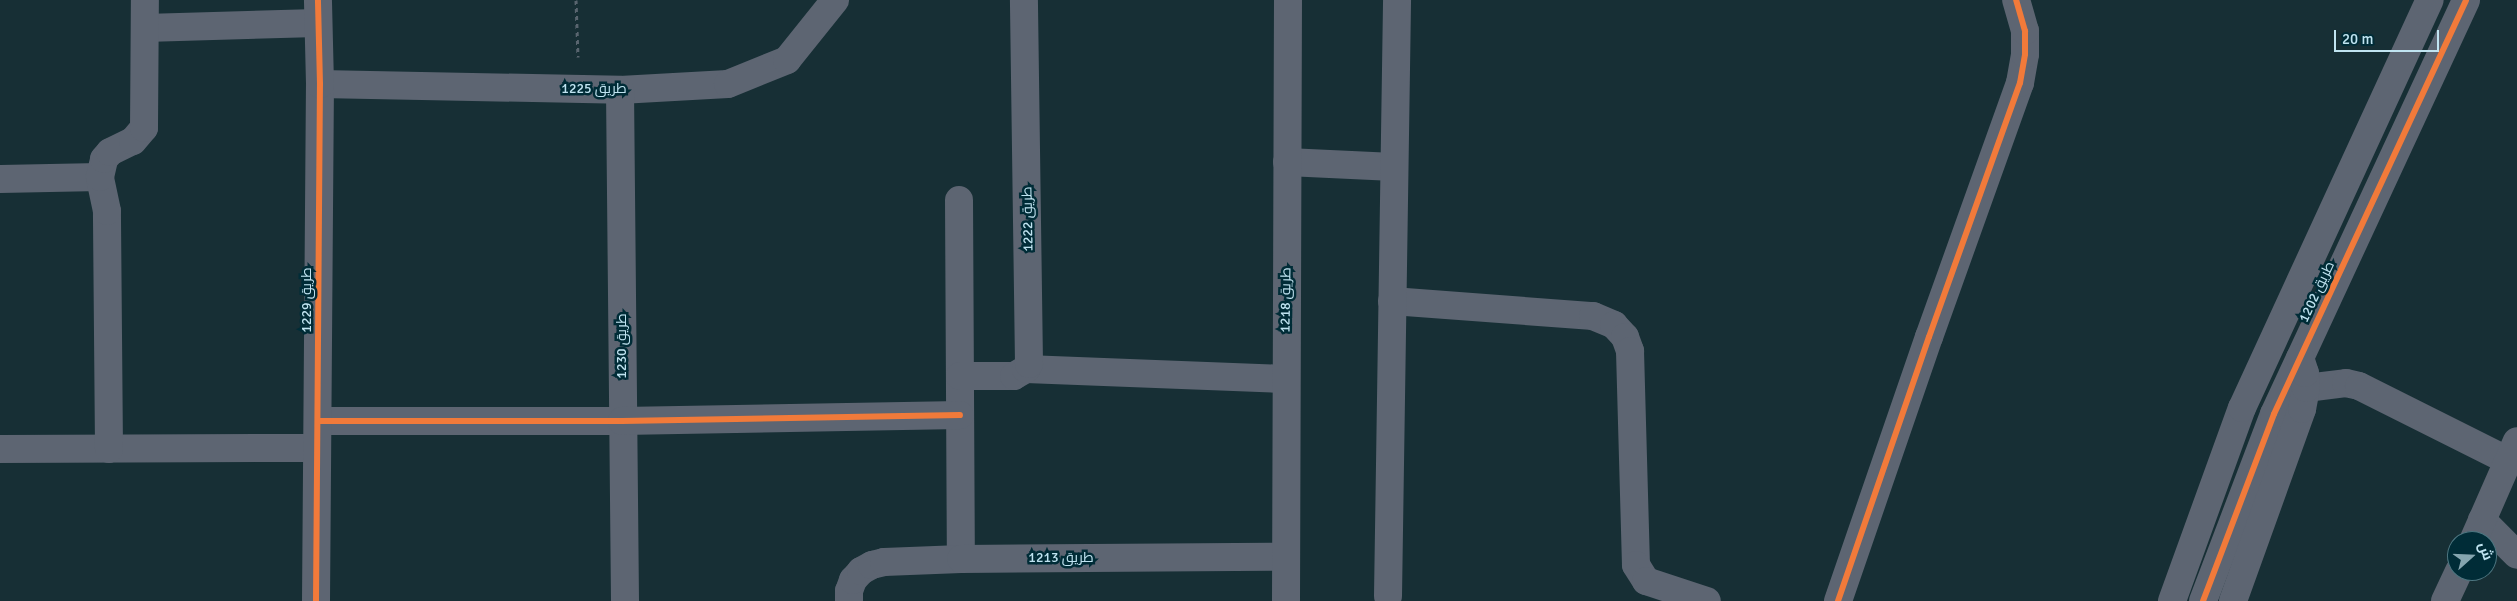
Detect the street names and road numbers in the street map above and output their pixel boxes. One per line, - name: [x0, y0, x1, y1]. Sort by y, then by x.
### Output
- street label: طريق 1225: [561, 81, 627, 97]
- street label: طريق 1222: [1019, 186, 1037, 252]
- street label: طريق 1202: [2296, 259, 2338, 325]
- street label: طريق 1229: [299, 267, 315, 333]
- street label: طريق 1218: [1277, 267, 1295, 333]
- street label: طريق 1230: [614, 313, 630, 379]
- street label: طريق 1213: [1028, 550, 1094, 566]

